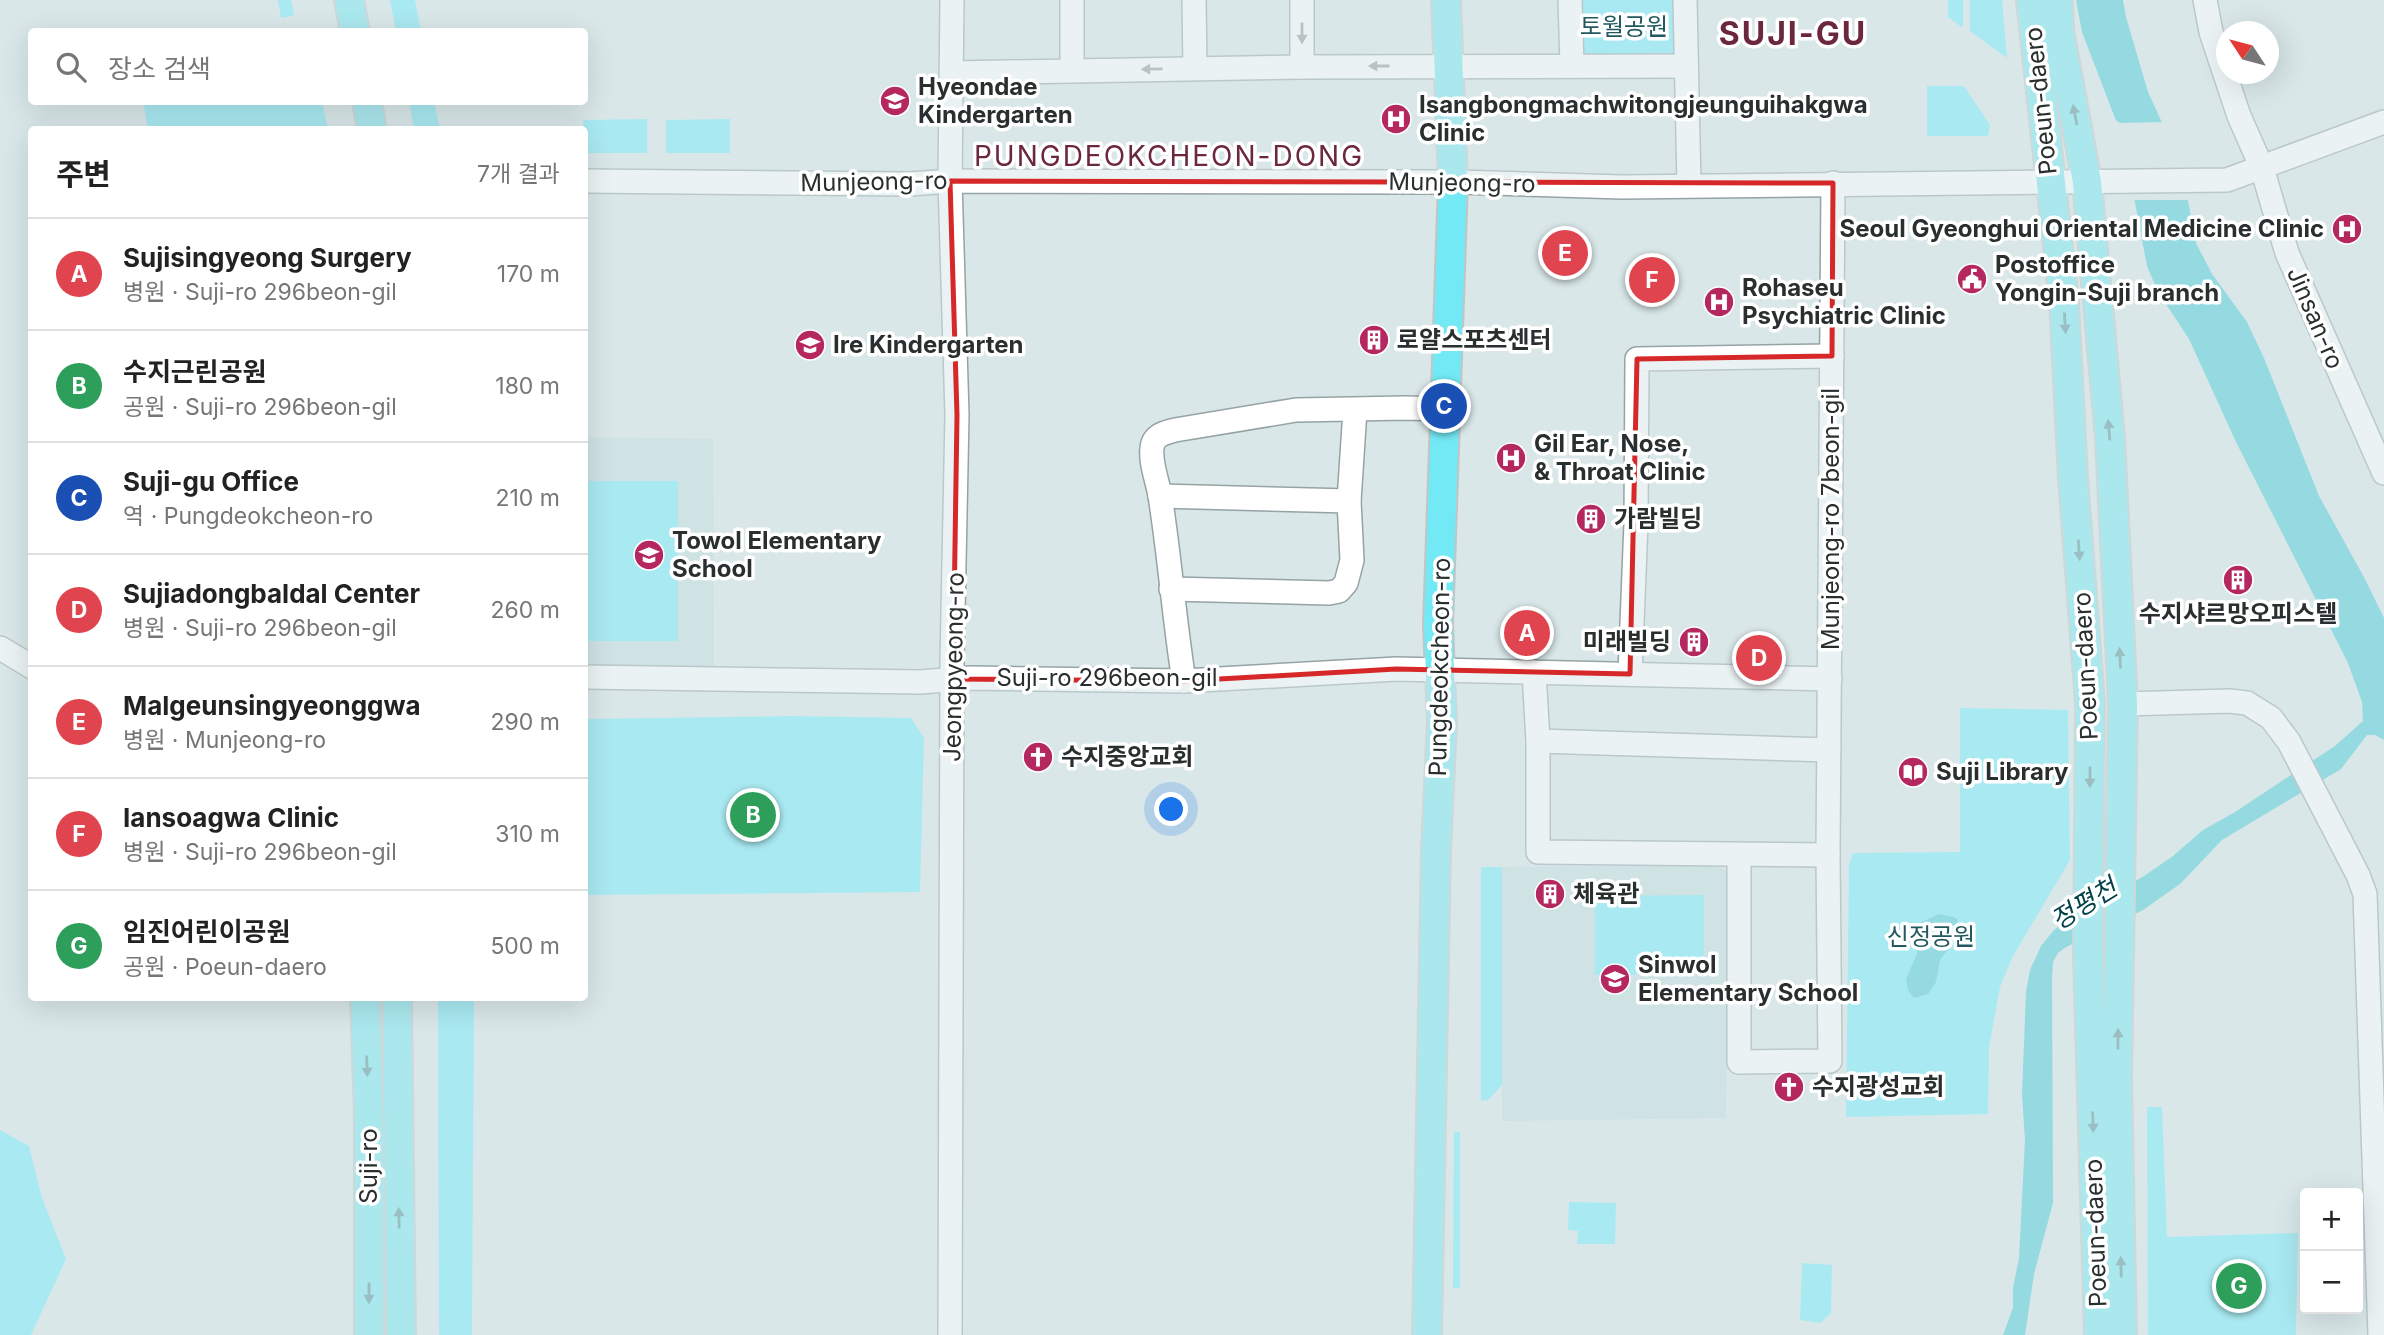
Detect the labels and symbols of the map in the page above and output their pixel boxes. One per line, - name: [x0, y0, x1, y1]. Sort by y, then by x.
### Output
- park label: 토월공원: [1580, 12, 1668, 41]
- district label: SUJI-GU: [1719, 14, 1867, 53]
- north arrow: [2216, 21, 2279, 84]
- one-way arrow: [1296, 23, 1308, 45]
- street label: Poeun-daero: [2018, 26, 2063, 176]
- one-way arrow: [1368, 60, 1390, 72]
- one-way arrow: [1141, 63, 1163, 75]
- place label: Hyeondae Kindergarten: [918, 72, 1073, 129]
- school or university icon: Hyeondae Kindergarten: [878, 84, 912, 118]
- place label: Isangbongmachwitongjeunguihakgwa Clinic: [1419, 90, 1868, 147]
- hospital icon: Isangbongmachwitongjeunguihakgwa Clinic: [1379, 102, 1413, 136]
- one-way arrow: [2069, 104, 2080, 126]
- district label: PUNGDEOKCHEON-DONG: [974, 139, 1364, 173]
- street label: Munjeong-ro: [800, 166, 948, 197]
- street label: Munjeong-ro: [1388, 167, 1536, 198]
- hospital icon: Seoul Gyeonghui Oriental Medicine Clinic: [2330, 212, 2364, 246]
- place label: Seoul Gyeonghui Oriental Medicine Clinic: [1840, 214, 2324, 243]
- pin: E: [1542, 227, 1588, 279]
- place label: Postoffice Yongin-Suji branch: [1995, 250, 2219, 307]
- pin: F: [1629, 254, 1675, 306]
- public building icon: Postoffice Yongin-Suji branch: [1955, 262, 1989, 296]
- street label: Jinsan-ro: [2281, 262, 2350, 373]
- place label: Rohaseu Psychiatric Clinic: [1742, 273, 1946, 330]
- hospital icon: Rohaseu Psychiatric Clinic: [1702, 285, 1736, 319]
- one-way arrow: [2059, 312, 2070, 334]
- building icon: 로얄스포츠센터: [1357, 323, 1391, 357]
- place label: 로얄스포츠센터: [1397, 325, 1552, 354]
- school or university icon: Ire Kindergarten: [793, 328, 827, 362]
- place label: Ire Kindergarten: [833, 330, 1024, 359]
- pin: C: [1421, 380, 1467, 432]
- street label: Munjeong-ro 7beon-gil: [1816, 388, 1845, 650]
- one-way arrow: [2103, 419, 2114, 441]
- place label: Gil Ear, Nose, & Throat Clinic: [1534, 429, 1706, 486]
- hospital icon: Gil Ear, Nose, & Throat Clinic: [1494, 441, 1528, 475]
- building icon: 가람빌딩: [1574, 502, 1608, 536]
- place label: 가람빌딩: [1614, 504, 1702, 533]
- place label: Towol Elementary School: [672, 526, 882, 583]
- school or university icon: Towol Elementary School: [632, 538, 666, 572]
- one-way arrow: [2074, 539, 2085, 561]
- street label: Pungdeokcheon-ro: [1423, 557, 1456, 777]
- building icon: 수지샤르망오피스텔: [2221, 563, 2255, 597]
- street label: Jeongpyeong-ro: [937, 572, 970, 762]
- street label: Poeun-daero: [2067, 591, 2104, 741]
- place label: 수지샤르망오피스텔: [2139, 599, 2337, 628]
- pin: A: [1504, 607, 1550, 659]
- building icon: 미래빌딩: [1677, 625, 1711, 659]
- place label: 미래빌딩: [1583, 627, 1671, 656]
- pin: D: [1736, 632, 1782, 684]
- one-way arrow: [2115, 646, 2126, 668]
- street label: Suji-ro 296beon-gil: [996, 663, 1218, 692]
- church icon: 수지중앙교회: [1021, 740, 1055, 774]
- place label: 수지중앙교회: [1061, 742, 1193, 771]
- library icon: Suji Library: [1896, 755, 1930, 789]
- place label: Suji Library: [1936, 757, 2069, 786]
- one-way arrow: [2084, 766, 2096, 788]
- pin: B: [730, 789, 776, 841]
- your location: [1154, 792, 1188, 826]
- water label: 정평천: [2045, 870, 2125, 936]
- building icon: 체육관: [1533, 877, 1567, 911]
- place label: 체육관: [1573, 879, 1639, 908]
- park label: 신정공원: [1887, 922, 1975, 951]
- place label: Sinwol Elementary School: [1638, 950, 1858, 1007]
- school or university icon: Sinwol Elementary School: [1598, 962, 1632, 996]
- one-way arrow: [2112, 1028, 2124, 1050]
- one-way arrow: [362, 1055, 373, 1077]
- church icon: 수지광성교회: [1772, 1070, 1806, 1104]
- place label: 수지광성교회: [1812, 1072, 1944, 1101]
- one-way arrow: [2087, 1111, 2099, 1133]
- street label: Suji-ro: [354, 1128, 383, 1204]
- street label: Poeun-daero: [2078, 1158, 2113, 1308]
- one-way arrow: [394, 1207, 405, 1229]
- one-way arrow: [2115, 1256, 2127, 1278]
- pin: G: [2216, 1260, 2262, 1312]
- one-way arrow: [363, 1282, 375, 1304]

